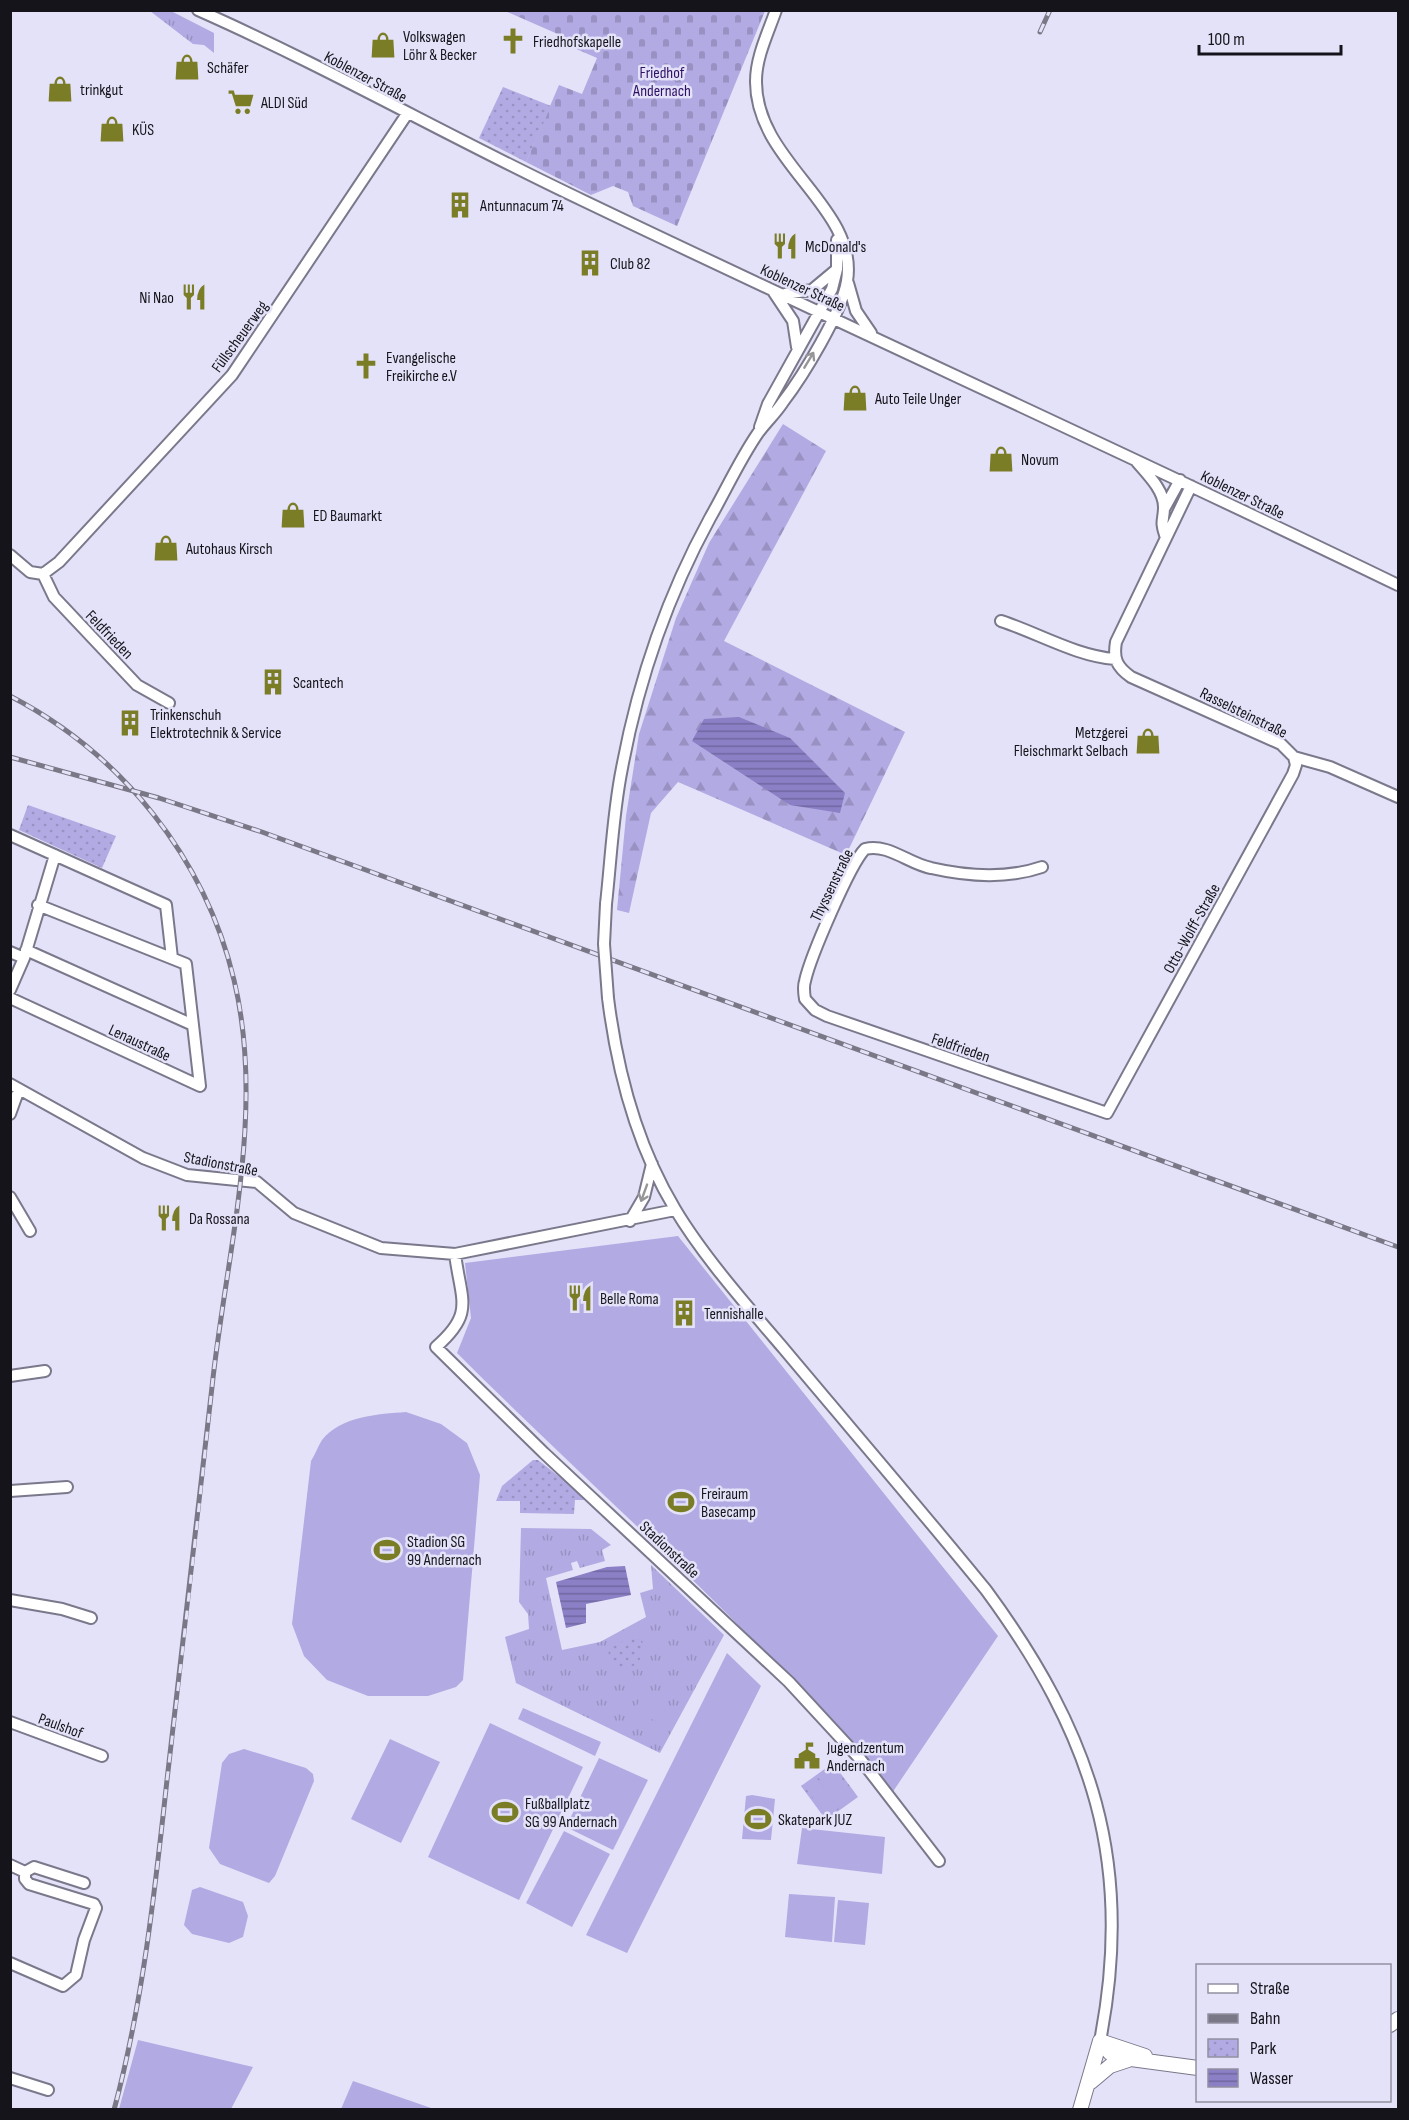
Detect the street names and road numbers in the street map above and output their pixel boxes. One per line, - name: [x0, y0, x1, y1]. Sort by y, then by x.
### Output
- street label: Koblenzer Straße: [321, 48, 410, 107]
- street label: Koblenzer Straße: [757, 261, 848, 316]
- street label: Füllscheuerweg: [208, 297, 273, 376]
- street label: Koblenzer Straße: [1197, 467, 1287, 524]
- street label: Feldfrieden: [81, 607, 137, 663]
- street label: Rasselsteinstraße: [1196, 684, 1290, 743]
- street label: Thyssenstraße: [807, 846, 858, 925]
- street label: Otto-Wolff-Straße: [1160, 881, 1225, 977]
- street label: Lenaustraße: [105, 1021, 173, 1066]
- street label: Feldfrieden: [929, 1030, 992, 1067]
- street label: Stadionstraße: [182, 1148, 259, 1181]
- street label: Stadionstraße: [635, 1517, 703, 1583]
- street label: Paulshof: [36, 1710, 86, 1743]

